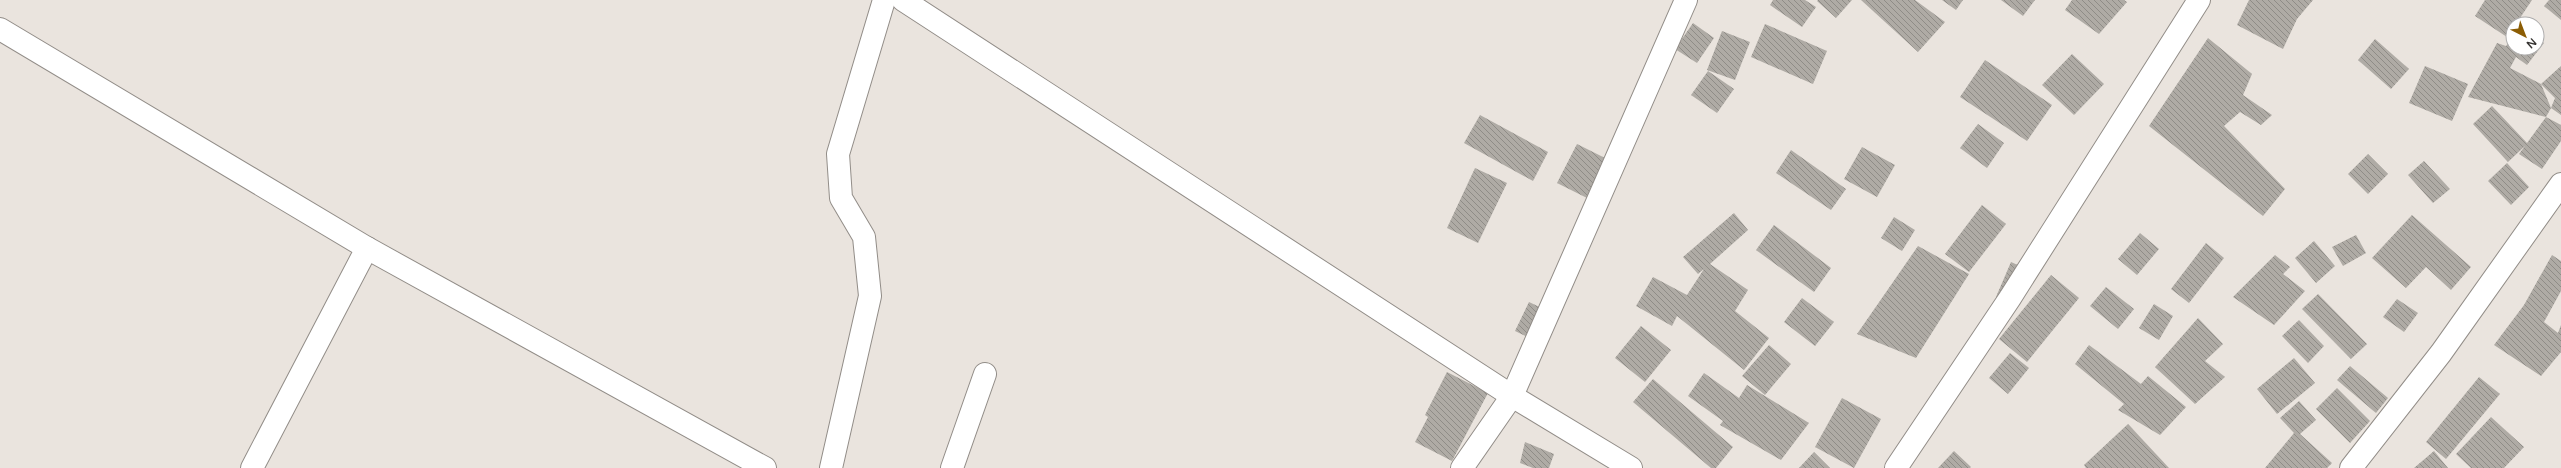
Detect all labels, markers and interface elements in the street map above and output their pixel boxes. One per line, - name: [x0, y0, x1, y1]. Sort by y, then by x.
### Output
- north arrow: [2505, 16, 2545, 56]
- text: N: [2524, 35, 2539, 51]

